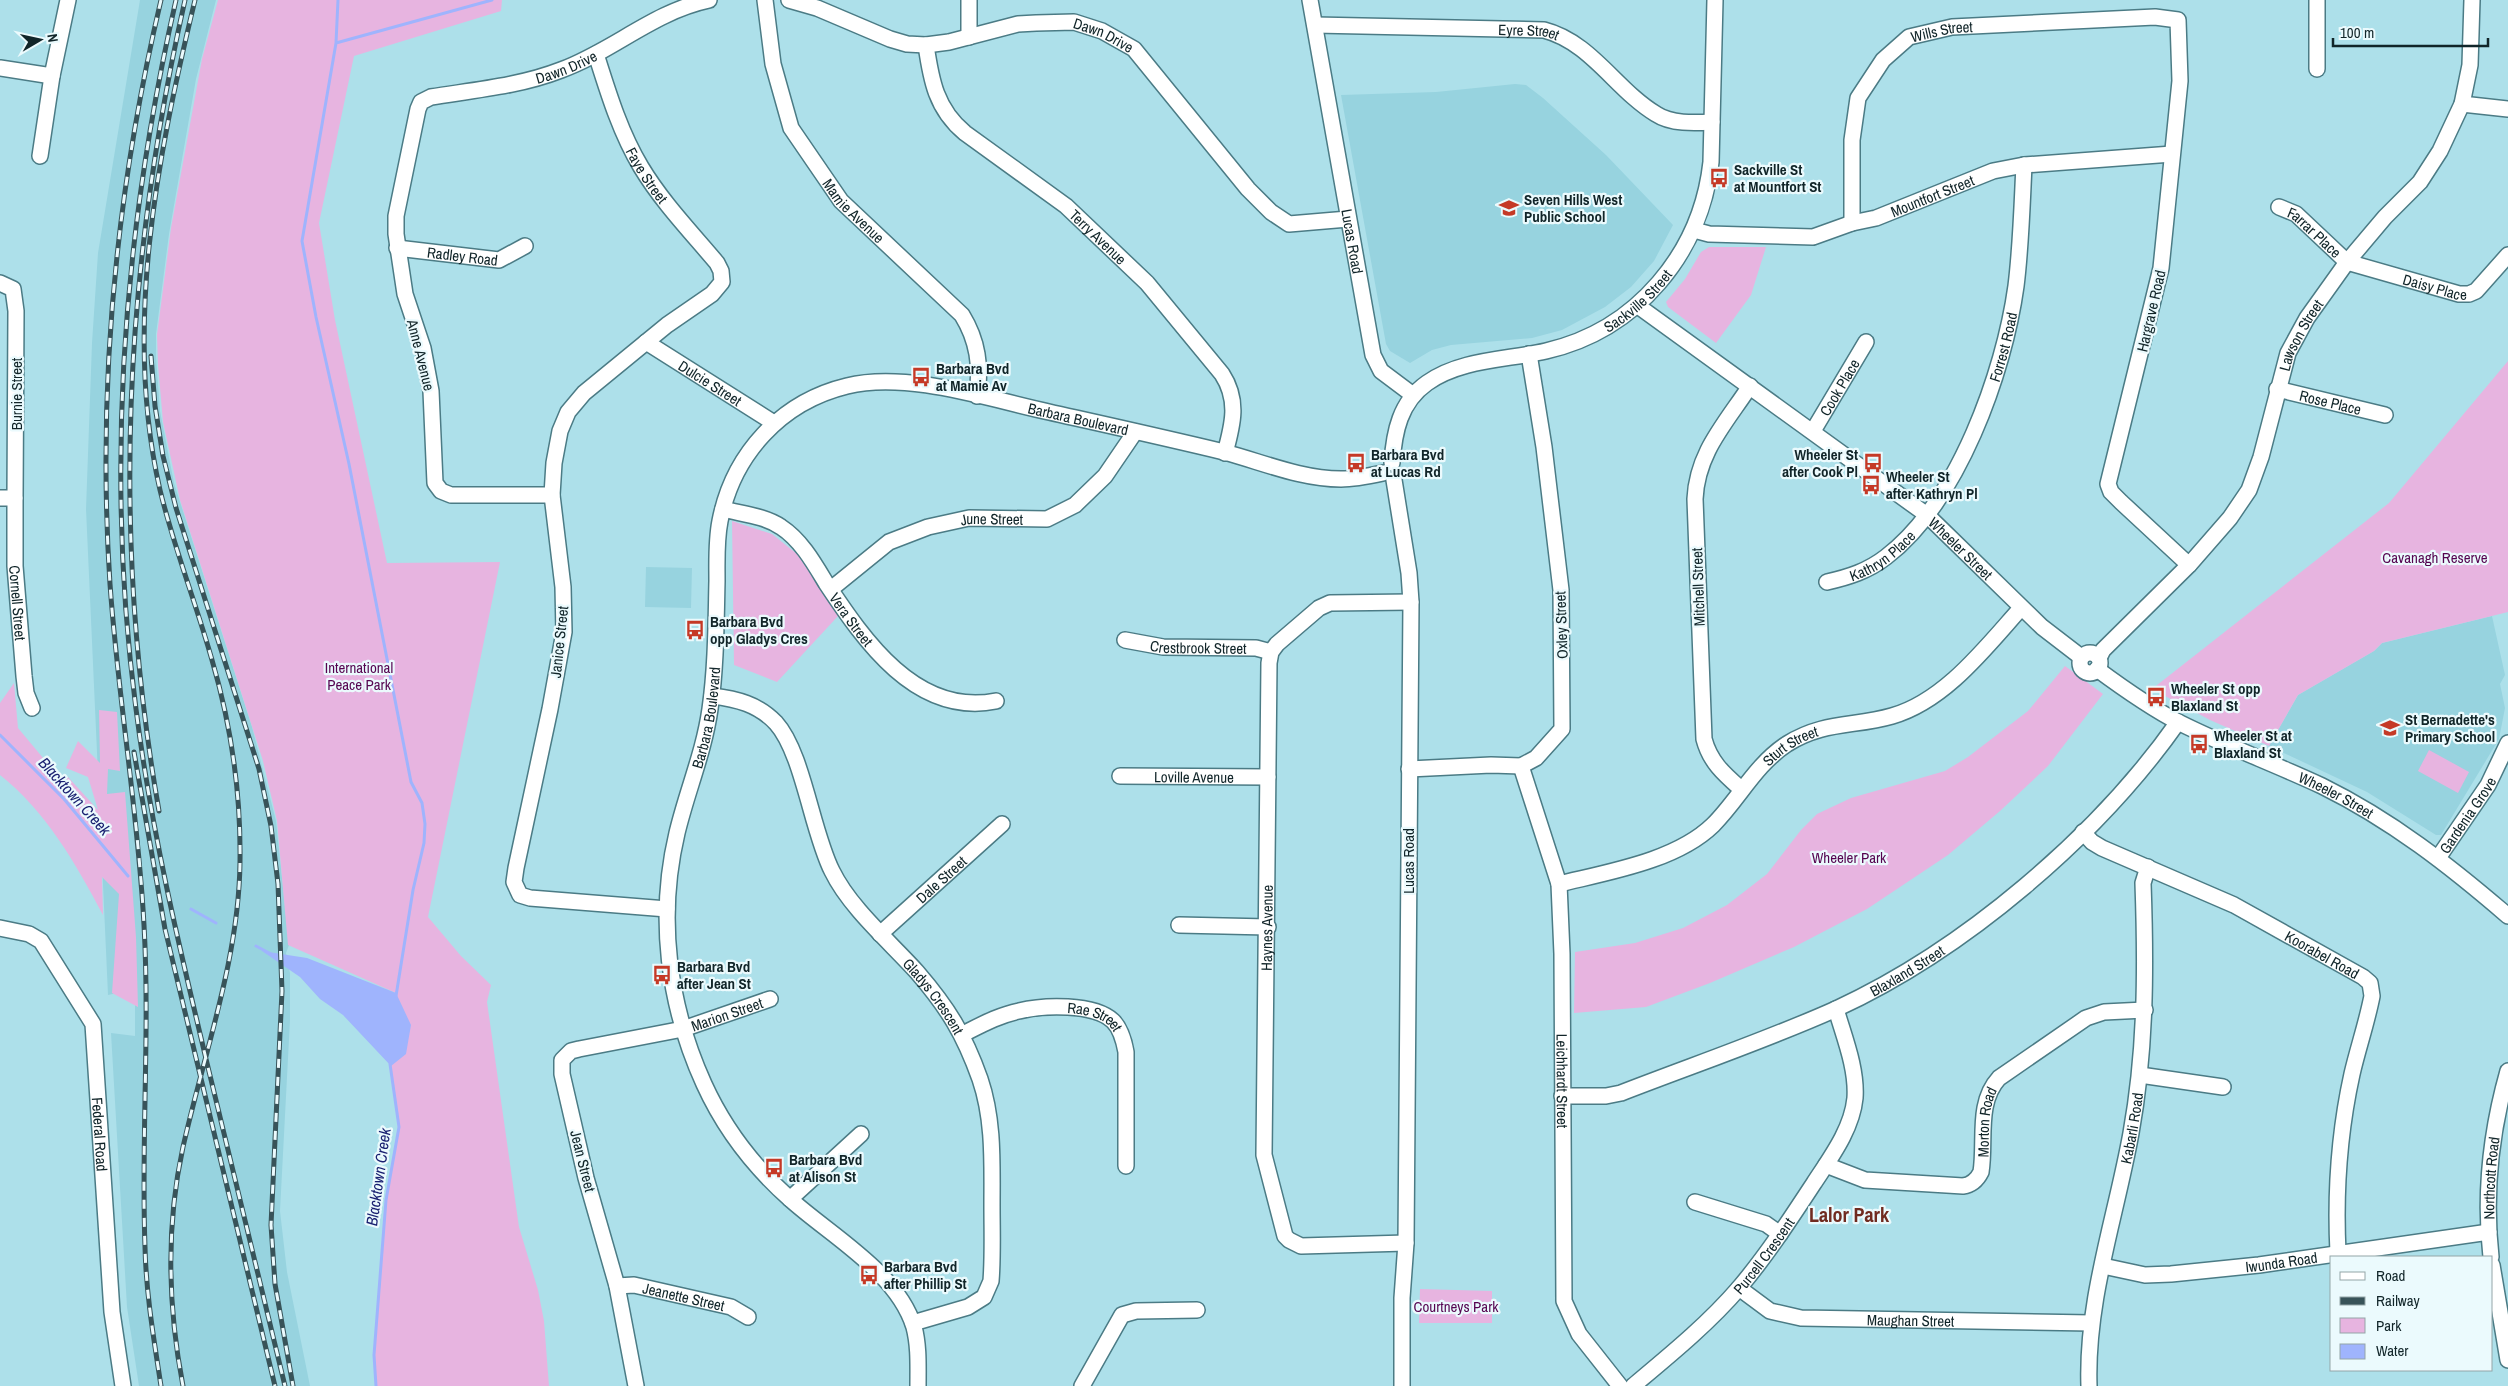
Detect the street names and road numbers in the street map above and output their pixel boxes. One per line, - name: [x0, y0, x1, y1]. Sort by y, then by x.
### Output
- street label: Dawn Drive: [1071, 12, 1138, 57]
- street label: Wills Street: [1908, 15, 1974, 47]
- street label: Eyre Street: [1498, 19, 1564, 45]
- street label: Dawn Drive: [533, 45, 600, 88]
- street label: Faye Street: [621, 143, 673, 208]
- street label: Mountfort Street: [1887, 169, 1978, 222]
- street label: Mamie Avenue: [818, 174, 889, 247]
- street label: Farrar Place: [2285, 201, 2346, 262]
- street label: Terry Avenue: [1065, 204, 1132, 269]
- street label: Lucas Road: [1337, 207, 1369, 275]
- street label: Radley Road: [426, 241, 499, 270]
- street label: Sackville Street: [1599, 264, 1677, 337]
- street label: Hargrave Road: [2131, 268, 2171, 354]
- street label: Daisy Place: [2401, 268, 2467, 305]
- street label: Lawson Street: [2273, 294, 2328, 373]
- street label: Forrest Road: [1984, 310, 2022, 384]
- street label: Anne Avenue: [402, 316, 440, 393]
- street label: Dulcie Street: [675, 355, 746, 411]
- street label: Cook Place: [1814, 355, 1864, 420]
- street label: Burnie Street: [6, 357, 27, 430]
- street label: Rose Place: [2297, 384, 2364, 419]
- street label: Barbara Boulevard: [1026, 397, 1131, 440]
- street label: June Street: [958, 507, 1024, 530]
- street label: Wheeler Street: [1924, 512, 1998, 585]
- street label: Kathryn Place: [1846, 525, 1920, 586]
- street label: Mitchell Street: [1686, 547, 1710, 627]
- street label: Cornell Street: [4, 565, 32, 642]
- street label: Vera Street: [825, 588, 879, 651]
- street label: Oxley Street: [1549, 590, 1573, 659]
- street label: Janice Street: [545, 604, 573, 679]
- street label: Crestbrook Street: [1148, 634, 1247, 658]
- street label: Barbara Boulevard: [686, 666, 725, 771]
- street label: Sturt Street: [1757, 720, 1821, 770]
- street label: Loville Avenue: [1154, 766, 1234, 787]
- street label: Wheeler Street: [2295, 766, 2378, 823]
- street label: Gardenia Grove: [2434, 773, 2501, 857]
- street label: Lucas Road: [1398, 828, 1419, 894]
- street label: Dale Street: [911, 850, 971, 908]
- street label: Haynes Avenue: [1255, 885, 1277, 971]
- street label: Koorabel Road: [2281, 925, 2363, 983]
- street label: Blaxland Street: [1866, 939, 1949, 1001]
- street label: Gladys Crescent: [898, 953, 970, 1038]
- street label: Marion Street: [688, 992, 766, 1036]
- street label: Rae Street: [1067, 996, 1129, 1035]
- street label: Leichhardt Street: [1552, 1034, 1574, 1129]
- street label: Morton Road: [1972, 1083, 2001, 1158]
- street label: Kabarli Road: [2115, 1091, 2148, 1166]
- street label: Federal Road: [87, 1097, 113, 1172]
- street label: Jean Street: [565, 1128, 601, 1195]
- street label: Northcott Road: [2478, 1135, 2504, 1220]
- street label: Purcell Crescent: [1728, 1213, 1799, 1298]
- street label: Iwunda Road: [2244, 1246, 2319, 1277]
- street label: Jeanette Street: [641, 1277, 727, 1316]
- street label: Maughan Street: [1867, 1309, 1955, 1331]

